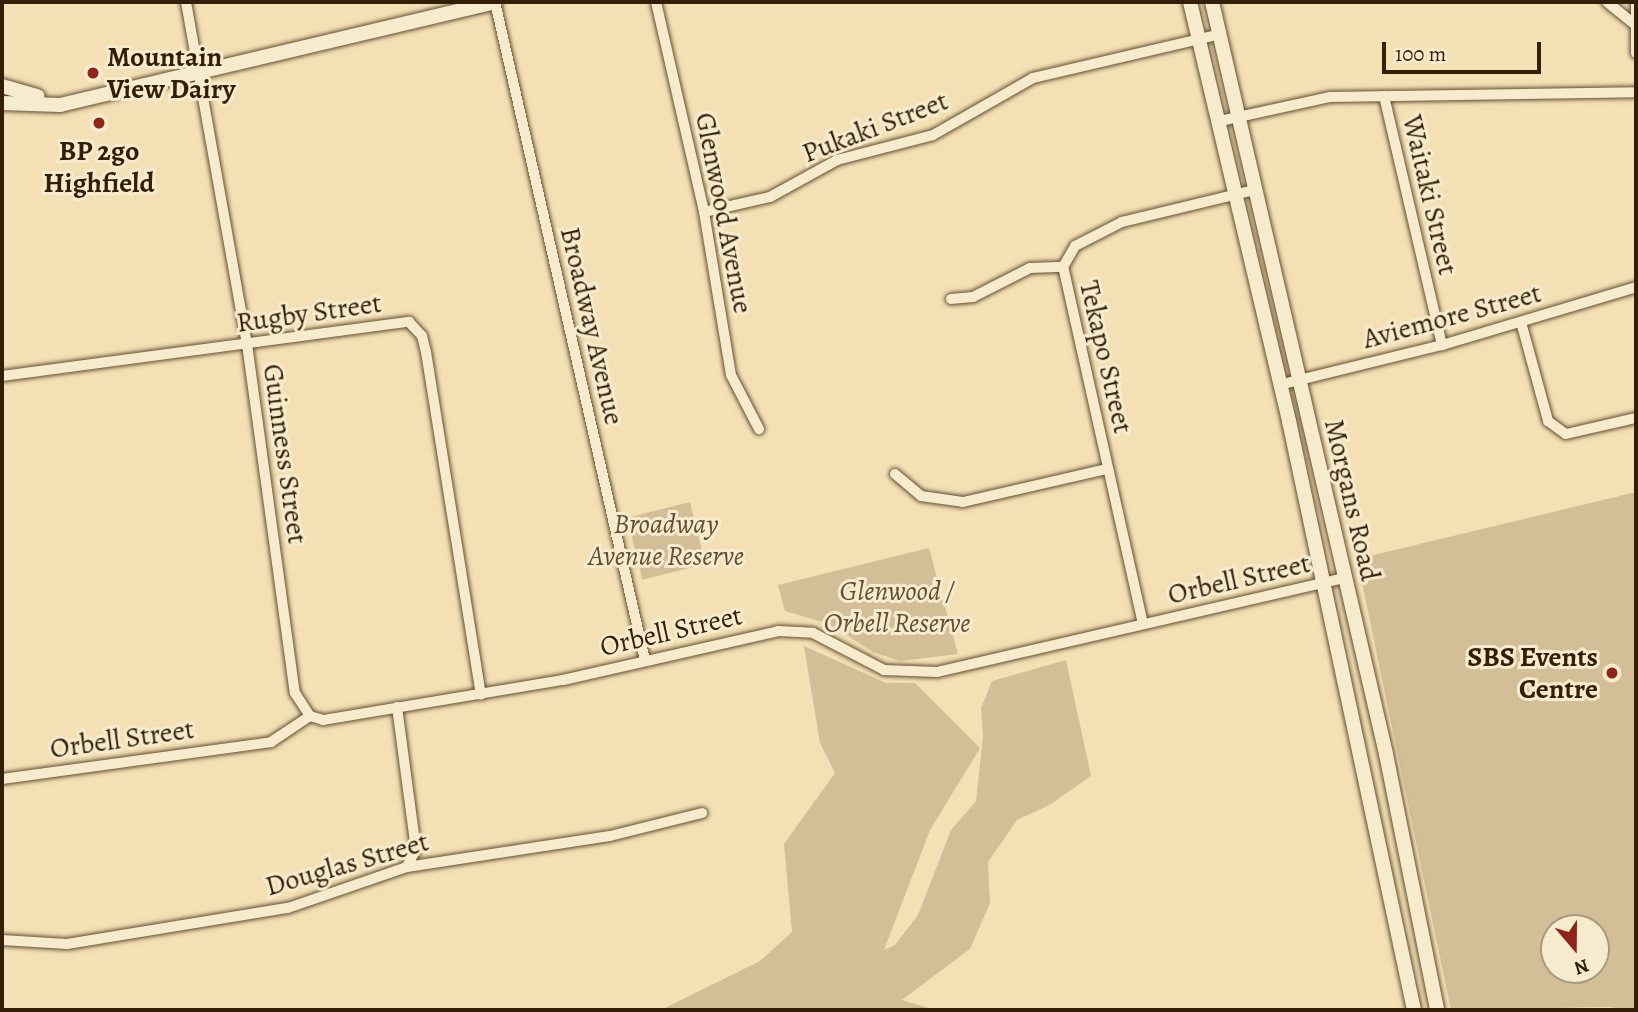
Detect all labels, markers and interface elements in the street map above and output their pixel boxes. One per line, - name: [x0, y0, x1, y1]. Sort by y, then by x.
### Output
- scale bar: [1386, 28, 1545, 72]
- place label: Mountain View Dairy: [107, 40, 236, 106]
- text: 100 m: [1395, 40, 1446, 68]
- marker: Mountain View Dairy: [85, 65, 101, 81]
- street label: Pukaki Street: [797, 84, 953, 170]
- street label: Glenwood Avenue: [688, 110, 760, 316]
- street label: Waitaki Street: [1395, 112, 1465, 278]
- marker: BP 2go Highfield: [91, 115, 107, 131]
- place label: BP 2go Highfield: [44, 134, 154, 200]
- street label: Broadway Avenue: [553, 224, 631, 428]
- street label: Aviemore Street: [1359, 276, 1545, 356]
- street label: Tekapo Street: [1072, 277, 1140, 437]
- street label: Rugby Street: [234, 286, 384, 340]
- street label: Guinness Street: [256, 362, 314, 546]
- street label: Morgans Road: [1317, 416, 1387, 584]
- park label: Broadway Avenue Reserve: [588, 507, 744, 573]
- street label: Orbell Street: [1165, 546, 1313, 612]
- park label: Glenwood / Orbell Reserve: [824, 574, 970, 640]
- street label: Orbell Street: [597, 598, 745, 664]
- place label: SBS Events Centre: [1467, 640, 1598, 706]
- marker: SBS Events Centre: [1604, 665, 1620, 681]
- street label: Orbell Street: [48, 712, 196, 766]
- street label: Douglas Street: [261, 825, 433, 903]
- north arrow: [1540, 914, 1610, 984]
- text: N: [1571, 952, 1592, 981]

